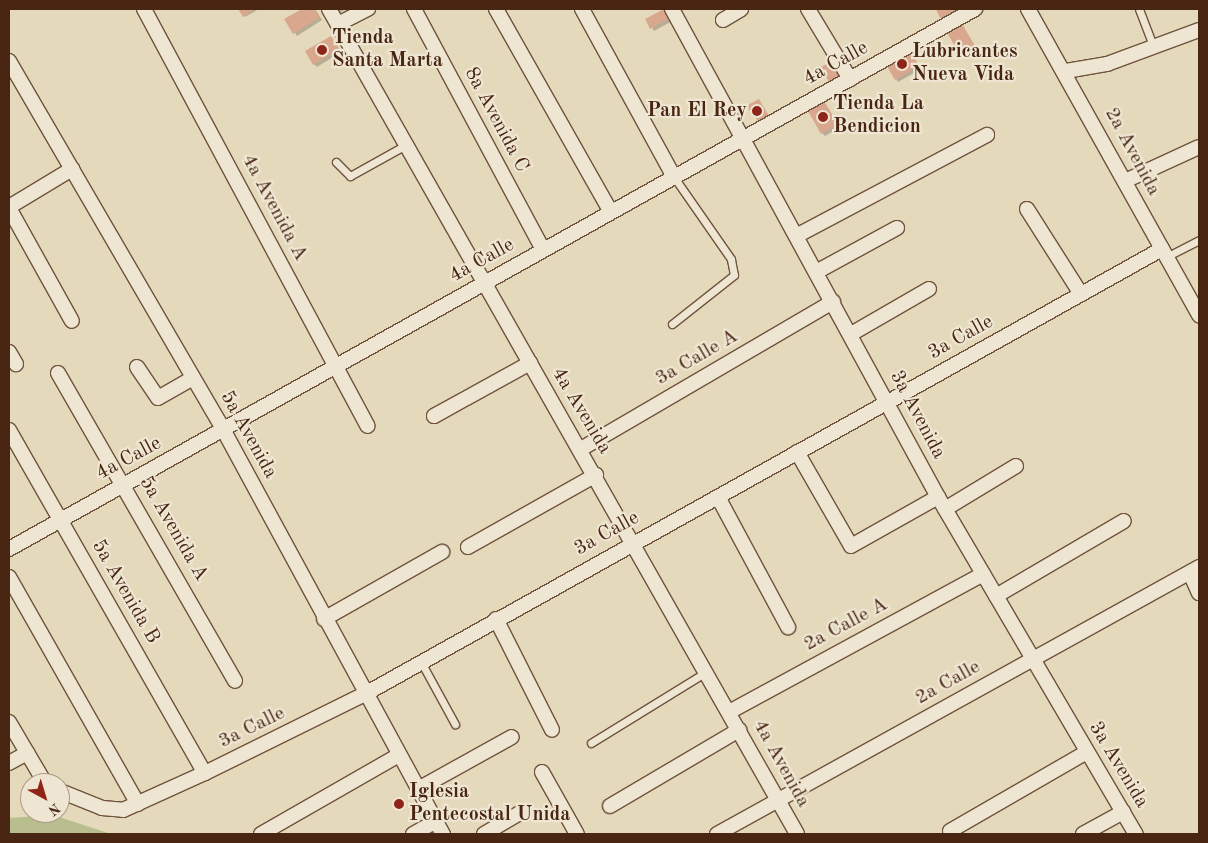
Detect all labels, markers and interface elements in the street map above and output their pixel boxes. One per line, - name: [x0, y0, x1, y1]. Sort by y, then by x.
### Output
- place label: Tienda Santa Marta: [332, 26, 443, 73]
- street label: 4a Calle: [799, 36, 873, 92]
- place label: Lubricantes Nueva Vida: [912, 40, 1018, 87]
- marker: Tienda Santa Marta: [316, 44, 328, 56]
- marker: Lubricantes Nueva Vida: [896, 58, 908, 70]
- street label: 8a Avenida C: [458, 63, 534, 177]
- place label: Tienda La Bendicion: [833, 93, 924, 140]
- place label: Pan El Rey: [647, 99, 747, 123]
- street label: 2a Avenida: [1099, 104, 1165, 200]
- marker: Pan El Rey: [751, 105, 763, 117]
- marker: Tienda La Bendicion: [817, 111, 829, 123]
- street label: 4a Avenida A: [236, 151, 312, 265]
- street label: 4a Calle: [445, 233, 519, 289]
- street label: 3a Calle: [924, 310, 998, 366]
- street label: 3a Calle A: [651, 325, 743, 391]
- street label: 4a Avenida: [546, 363, 616, 459]
- street label: 3a Avenida: [884, 367, 950, 463]
- street label: 5a Avenida: [214, 387, 282, 483]
- street label: 4a Calle: [92, 432, 166, 486]
- street label: 5a Avenida A: [133, 472, 213, 586]
- street label: 3a Calle: [570, 506, 644, 562]
- street label: 5a Avenida B: [86, 536, 164, 648]
- street label: 2a Calle A: [800, 593, 892, 657]
- street label: 2a Calle: [911, 655, 985, 711]
- street label: 3a Calle: [215, 702, 289, 754]
- street label: 4a Avenida: [747, 716, 815, 812]
- street label: 3a Avenida: [1083, 717, 1153, 813]
- north arrow: [20, 773, 70, 823]
- place label: Iglesia Pentecostal Unida: [409, 780, 570, 827]
- marker: Iglesia Pentecostal Unida: [393, 798, 405, 810]
- text: N: [45, 800, 62, 818]

